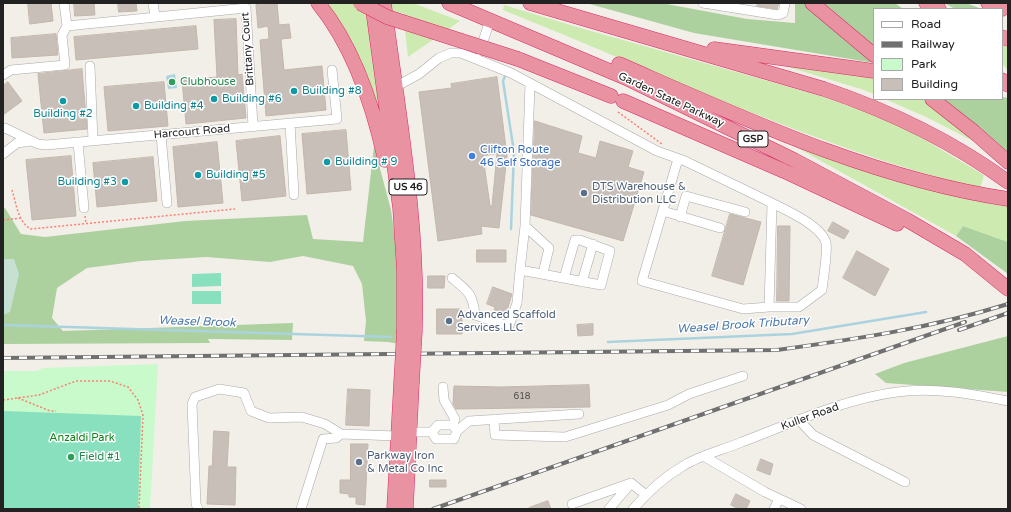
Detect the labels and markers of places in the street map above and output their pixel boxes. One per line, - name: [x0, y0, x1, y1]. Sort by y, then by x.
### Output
- place label: Clubhouse: [180, 75, 236, 89]
- marker: Clubhouse: [167, 77, 177, 87]
- place label: Building #8: [302, 84, 362, 98]
- marker: Building #8: [289, 86, 299, 96]
- place label: Building #6: [222, 92, 282, 106]
- marker: Building #6: [209, 94, 219, 104]
- marker: Building #2: [58, 96, 68, 106]
- place label: Building #4: [144, 99, 204, 113]
- marker: Building #4: [131, 101, 141, 111]
- place label: Building #2: [33, 107, 93, 121]
- place label: Clifton Route 46 Self Storage: [480, 143, 560, 169]
- marker: Clifton Route 46 Self Storage: [467, 151, 477, 161]
- place label: Building # 9: [335, 155, 397, 169]
- marker: Building # 9: [322, 157, 332, 167]
- place label: Building #5: [206, 168, 266, 182]
- marker: Building #5: [193, 170, 203, 180]
- place label: Building #3: [57, 175, 117, 189]
- marker: Building #3: [120, 177, 130, 187]
- place label: DTS Warehouse & Distribution LLC: [592, 180, 686, 206]
- marker: DTS Warehouse & Distribution LLC: [579, 188, 589, 198]
- place label: Advanced Scaffold Services LLC: [457, 308, 556, 334]
- marker: Advanced Scaffold Services LLC: [444, 316, 454, 326]
- place label: Parkway Iron & Metal Co Inc: [367, 449, 443, 475]
- place label: Field #1: [79, 450, 121, 464]
- marker: Field #1: [66, 452, 76, 462]
- marker: Parkway Iron & Metal Co Inc: [354, 457, 364, 467]

